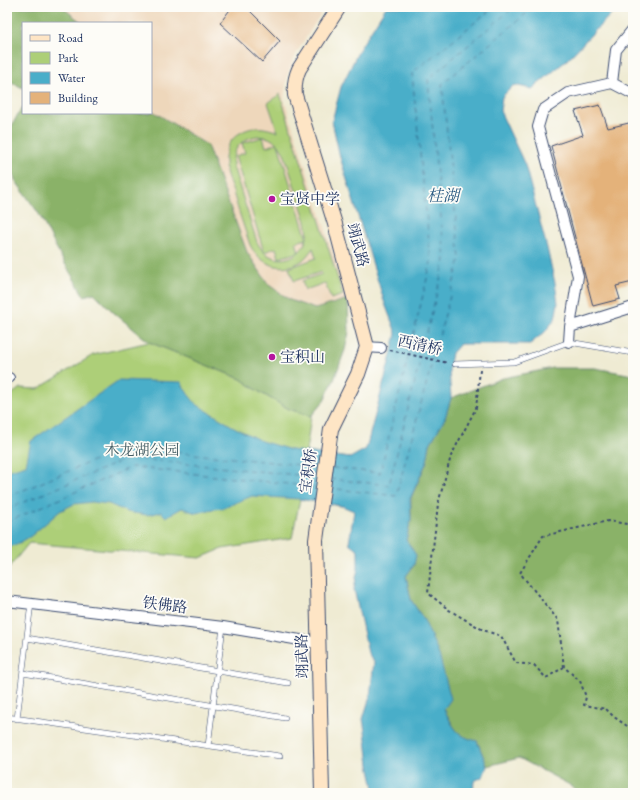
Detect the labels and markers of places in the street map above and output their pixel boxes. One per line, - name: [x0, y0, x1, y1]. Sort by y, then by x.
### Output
- place label: 宝贤中学: [280, 189, 340, 208]
- marker: 宝贤中学: [267, 194, 277, 204]
- place label: 宝积山: [280, 347, 325, 366]
- marker: 宝积山: [267, 352, 277, 362]

